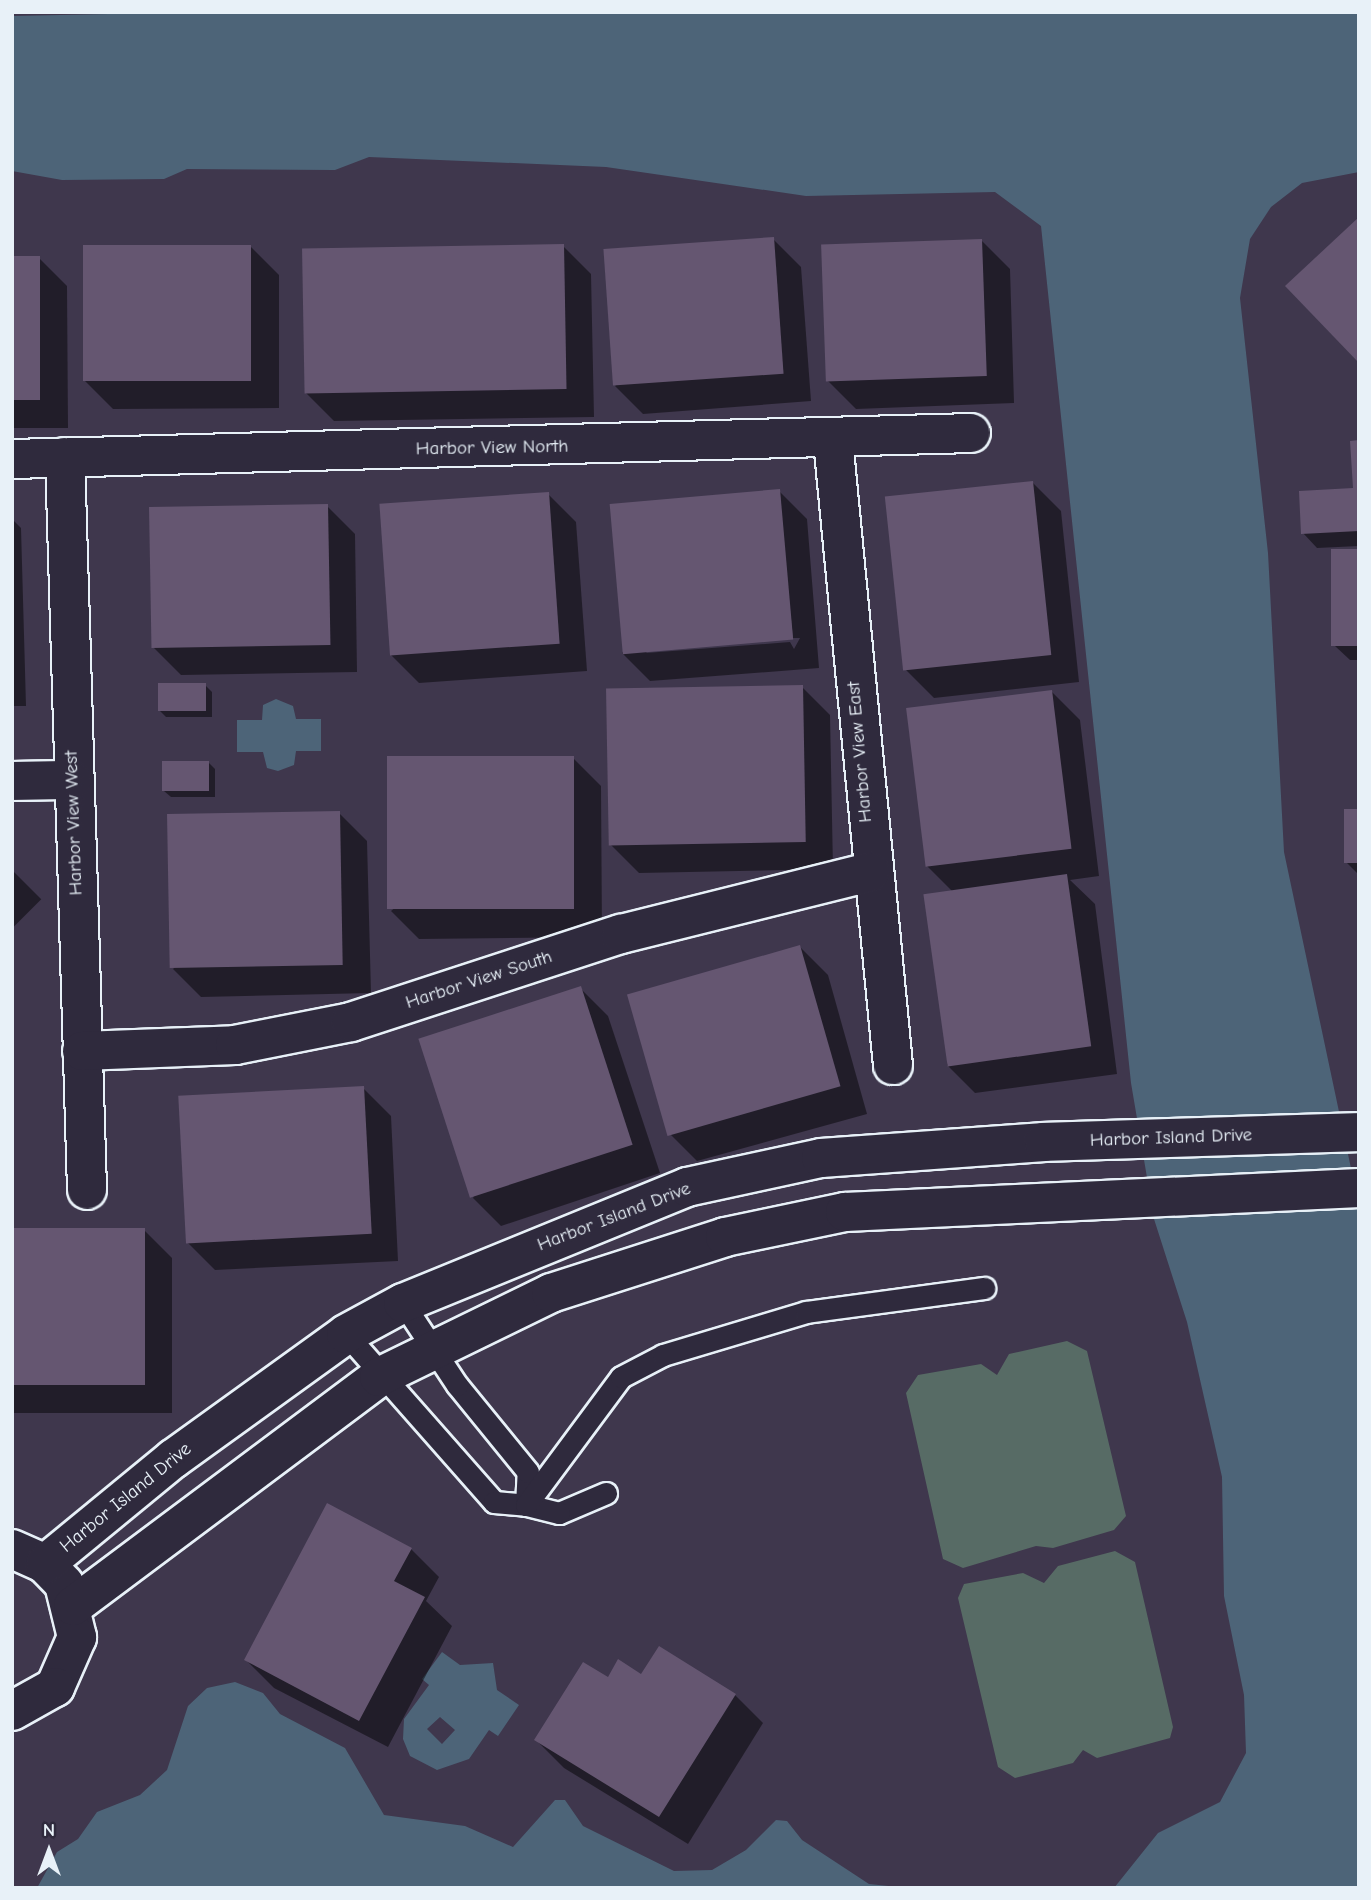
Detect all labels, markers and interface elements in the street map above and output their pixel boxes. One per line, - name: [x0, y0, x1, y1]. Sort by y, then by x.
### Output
- street label: Harbor View North: [415, 435, 569, 461]
- street label: Harbor View East: [842, 681, 878, 823]
- street label: Harbor View West: [60, 750, 88, 896]
- street label: Harbor View South: [403, 946, 555, 1014]
- street label: Harbor Island Drive: [1089, 1124, 1253, 1152]
- street label: Harbor Island Drive: [534, 1177, 694, 1257]
- street label: Harbor Island Drive: [56, 1438, 196, 1558]
- north arrow: [14, 1816, 84, 1886]
- text: N: [43, 1819, 55, 1841]

